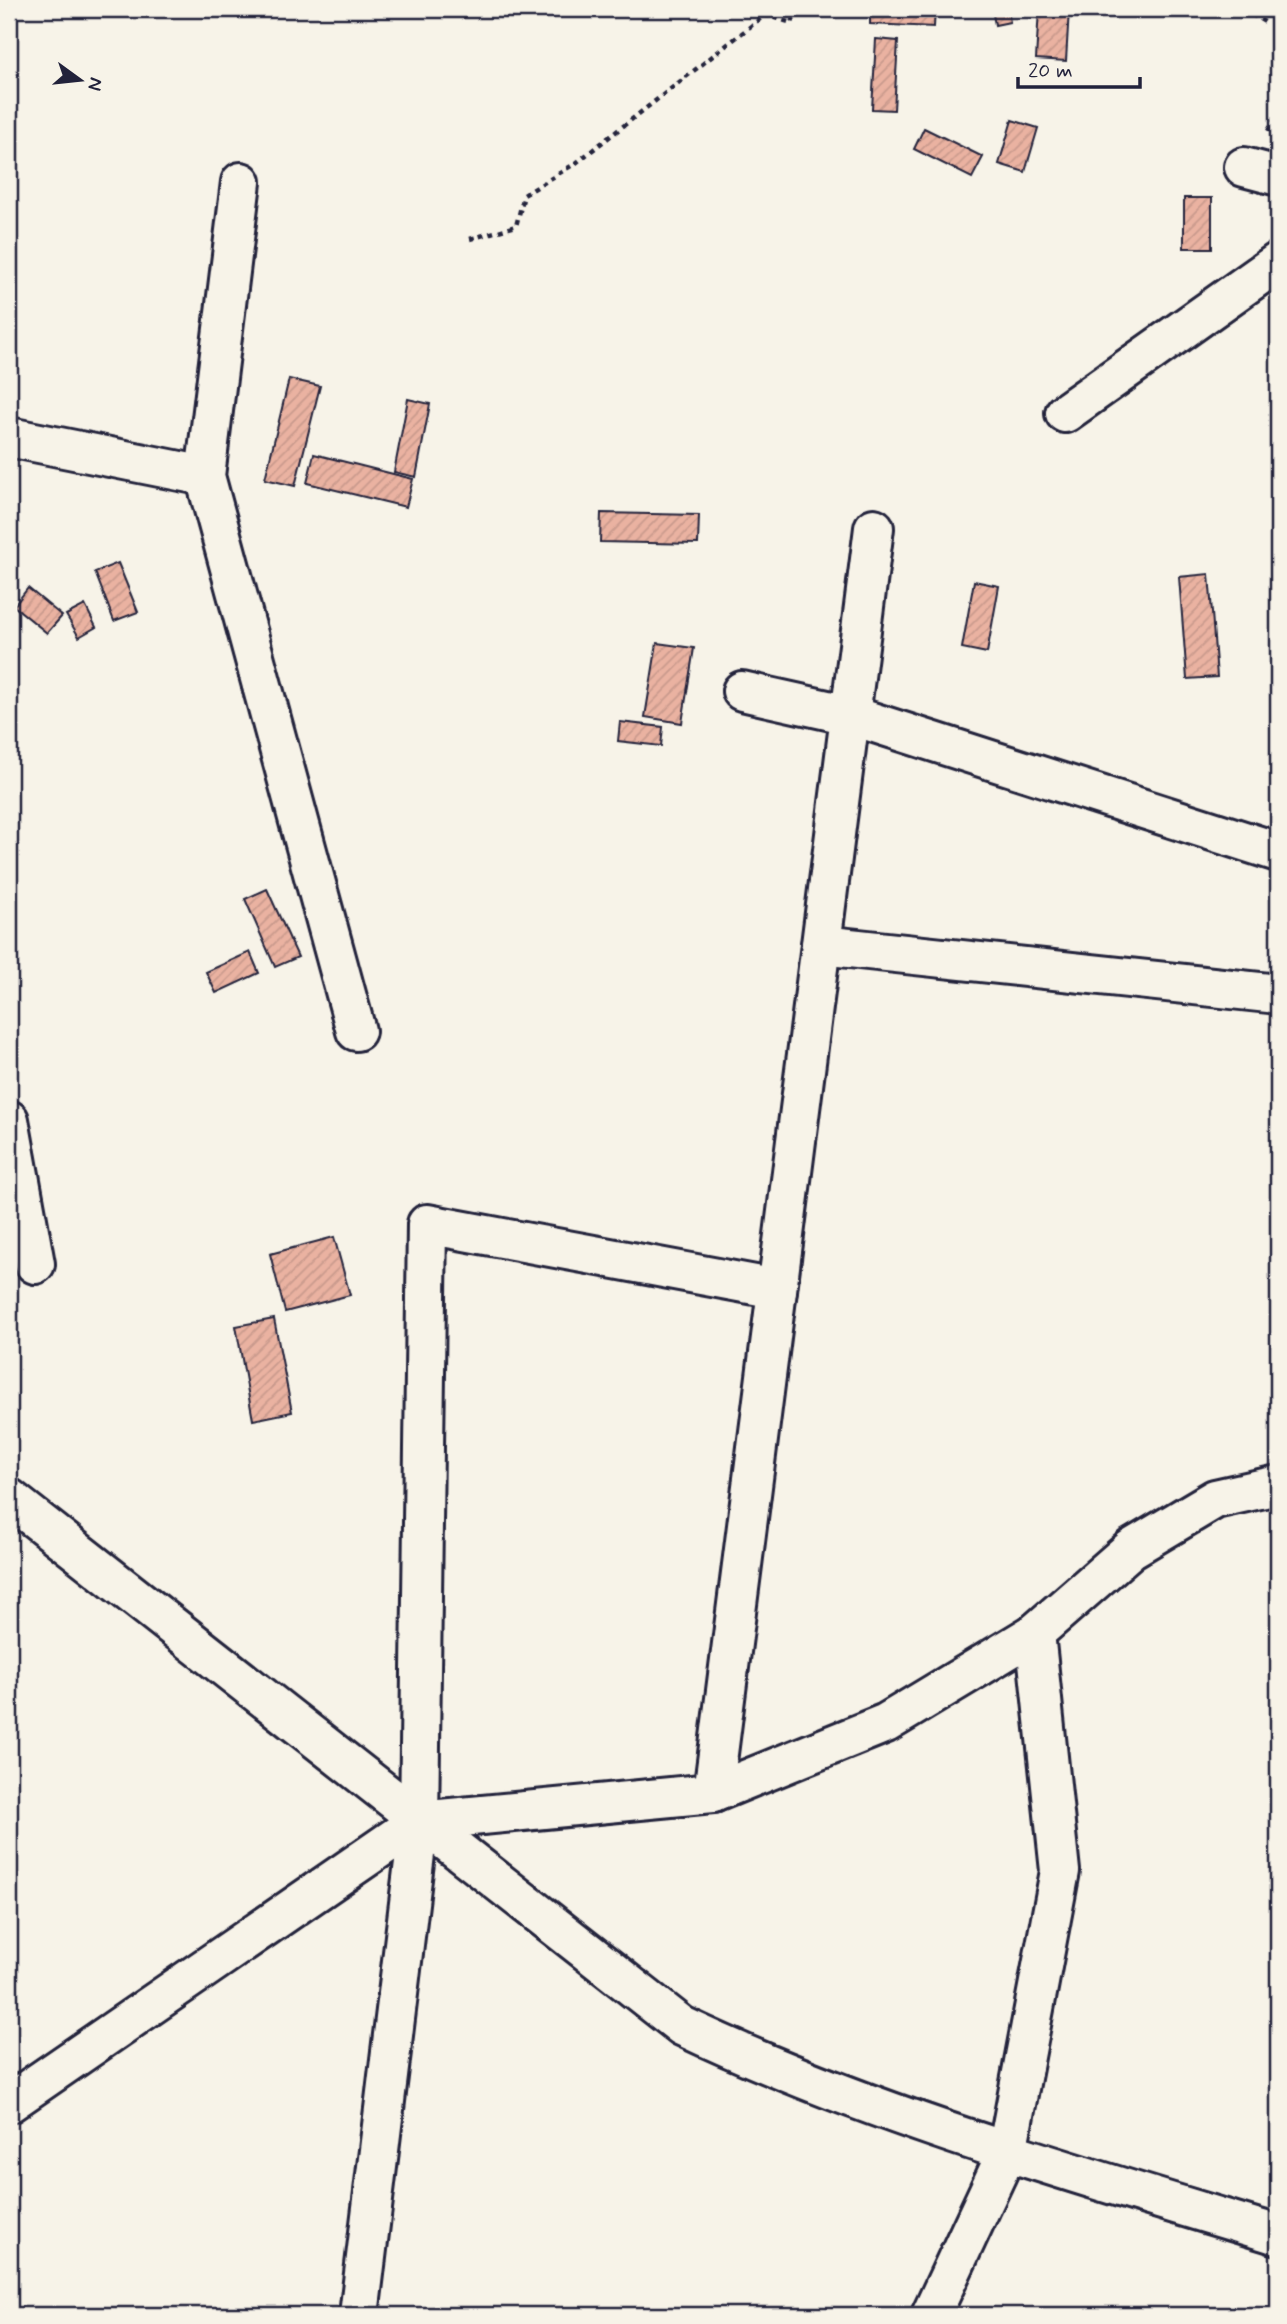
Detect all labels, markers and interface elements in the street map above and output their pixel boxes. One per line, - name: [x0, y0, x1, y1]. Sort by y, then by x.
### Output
- north arrow: [46, 46, 116, 116]
- scale bar: [1018, 46, 1140, 90]
- text: 20 m: [1028, 57, 1073, 85]
- text: N: [81, 75, 109, 93]

